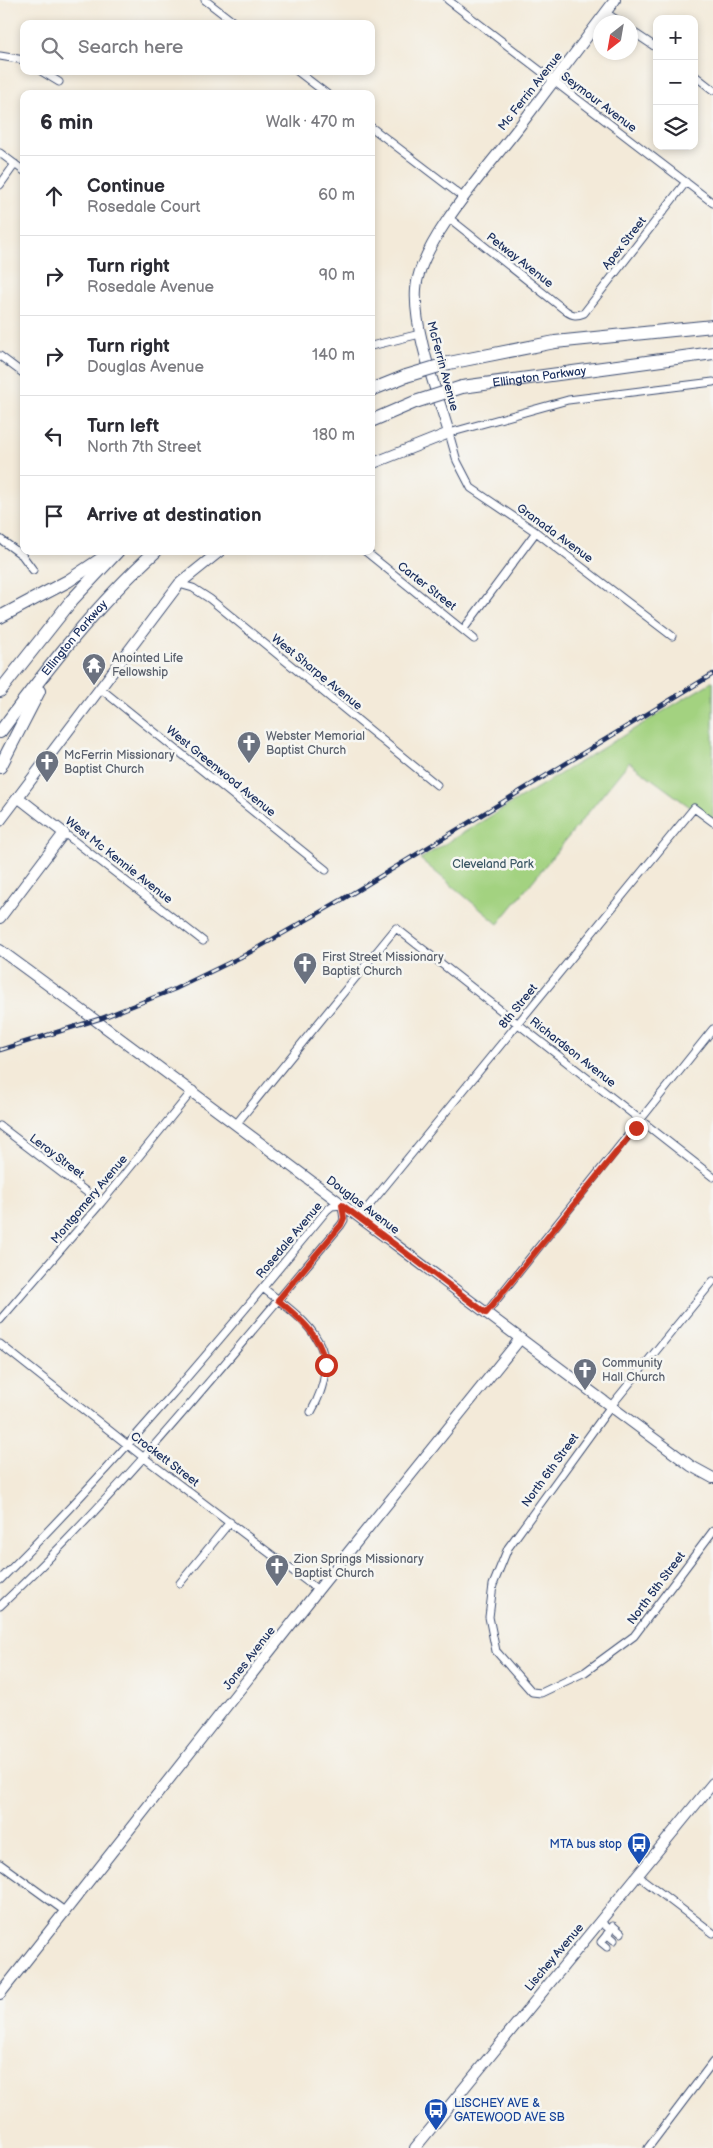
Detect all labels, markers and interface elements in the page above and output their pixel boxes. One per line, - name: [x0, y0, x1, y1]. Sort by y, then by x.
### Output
- north arrow: [593, 15, 638, 60]
- map controls: [653, 15, 698, 150]
- button: +: [653, 15, 698, 60]
- search box: [20, 20, 375, 75]
- icon: search: [38, 34, 66, 62]
- text: Search here: [78, 36, 183, 59]
- street label: Mc Ferrin Avenue: [495, 49, 566, 134]
- button: −: [653, 60, 698, 105]
- street label: Seymour Avenue: [558, 69, 639, 136]
- button: layers: [653, 105, 698, 150]
- text: 6 min: [40, 110, 93, 135]
- text: Walk · 470 m: [266, 113, 355, 132]
- text: Continue: [87, 175, 165, 198]
- icon: ahead: [40, 182, 68, 210]
- text: 60 m: [318, 186, 355, 205]
- text: Rosedale Court: [87, 198, 200, 217]
- street label: Apex Street: [599, 214, 650, 273]
- street label: Petway Avenue: [483, 230, 556, 291]
- text: Turn right: [87, 255, 170, 278]
- icon: right: [40, 262, 68, 290]
- text: 90 m: [319, 266, 355, 285]
- text: Rosedale Avenue: [87, 278, 214, 297]
- street label: McFerrin Avenue: [423, 320, 462, 413]
- text: Turn right: [87, 335, 170, 358]
- icon: right: [40, 342, 68, 370]
- text: 140 m: [312, 346, 355, 365]
- text: Douglas Avenue: [87, 358, 204, 377]
- street label: Ellington Parkway: [492, 363, 588, 391]
- text: Turn left: [87, 415, 159, 438]
- icon: left: [40, 422, 68, 450]
- text: 180 m: [313, 426, 355, 445]
- text: North 7th Street: [87, 438, 201, 457]
- street label: Granada Avenue: [514, 501, 596, 566]
- icon: arrive: [40, 502, 68, 530]
- text: Arrive at destination: [87, 504, 262, 527]
- street label: Carter Street: [394, 559, 459, 614]
- street label: Ellington Parkway: [39, 597, 111, 679]
- street label: West Sharpe Avenue: [268, 631, 365, 714]
- place label: Anointed Life Fellowship: [112, 651, 183, 680]
- temple icon: Anointed Life Fellowship: [81, 652, 107, 686]
- street label: West Greenwood Avenue: [163, 723, 278, 820]
- place label: Webster Memorial Baptist Church: [266, 729, 365, 758]
- church icon: Webster Memorial Baptist Church: [236, 730, 262, 764]
- place label: McFerrin Missionary Baptist Church: [64, 748, 175, 777]
- church icon: McFerrin Missionary Baptist Church: [34, 749, 60, 783]
- street label: West Mc Kennie Avenue: [62, 814, 175, 907]
- park label: Cleveland Park: [452, 857, 534, 872]
- place label: First Street Missionary Baptist Church: [322, 950, 444, 979]
- church icon: First Street Missionary Baptist Church: [292, 951, 318, 985]
- street label: 8th Street: [496, 981, 541, 1032]
- street label: Richardson Avenue: [527, 1014, 619, 1091]
- route end: [625, 1117, 648, 1140]
- street label: Leroy Street: [26, 1131, 87, 1182]
- street label: Montgomery Avenue: [48, 1152, 131, 1247]
- street label: Douglas Avenue: [323, 1173, 402, 1238]
- street label: Rosedale Avenue: [253, 1199, 326, 1282]
- route start: [315, 1354, 338, 1377]
- place label: Community Hall Church: [602, 1356, 665, 1385]
- church icon: Community Hall Church: [572, 1357, 598, 1391]
- street label: Crockett Street: [127, 1429, 202, 1490]
- street label: North 6th Street: [519, 1430, 582, 1510]
- street label: North 5th Street: [624, 1549, 689, 1628]
- place label: Zion Springs Missionary Baptist Church: [293, 1552, 424, 1581]
- church icon: Zion Springs Missionary Baptist Church: [264, 1553, 290, 1587]
- street label: Jones Avenue: [220, 1624, 279, 1693]
- bus stop icon: MTA bus stop: [626, 1831, 652, 1865]
- place label: MTA bus stop: [550, 1837, 622, 1852]
- street label: Lischey Avenue: [522, 1920, 587, 1994]
- place label: LISCHEY AVE & GATEWOOD AVE SB: [454, 2096, 565, 2125]
- bus stop icon: LISCHEY AVE & GATEWOOD AVE SB: [423, 2097, 449, 2131]

